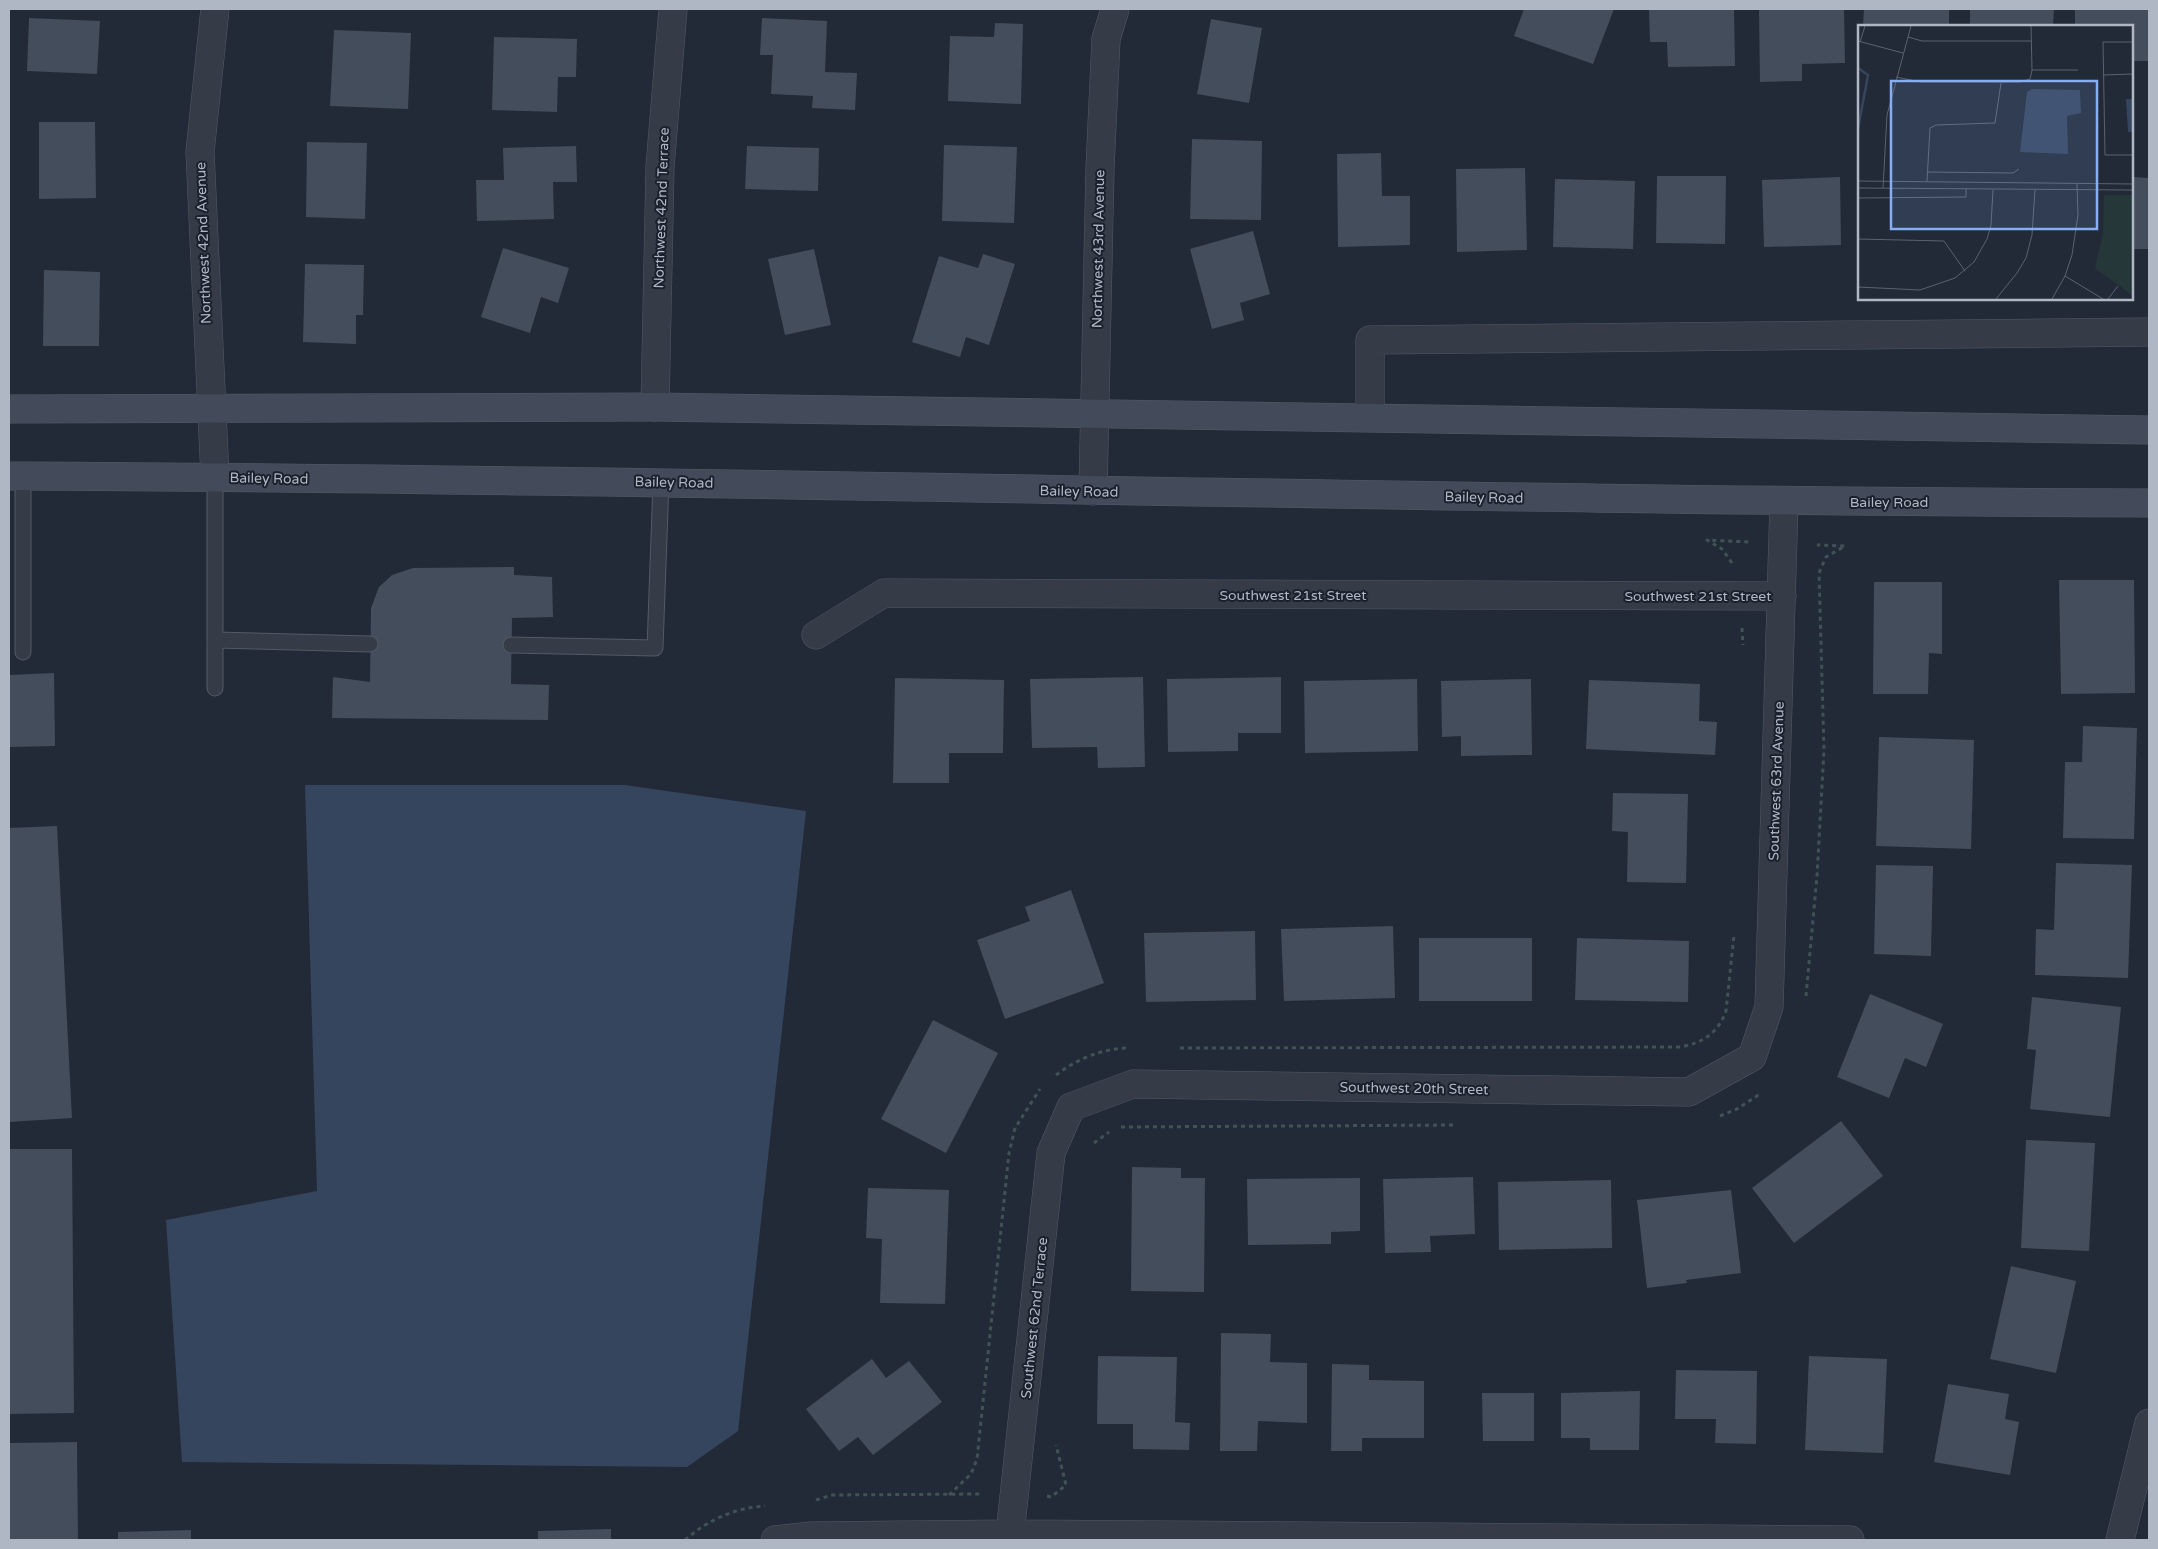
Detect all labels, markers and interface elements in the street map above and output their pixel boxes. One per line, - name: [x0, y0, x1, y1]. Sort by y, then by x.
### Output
- inset map: [1858, 25, 2133, 300]
- street label: Northwest 42nd Terrace: [650, 127, 673, 289]
- street label: Northwest 42nd Avenue: [192, 162, 215, 324]
- street label: Northwest 43rd Avenue: [1089, 170, 1108, 328]
- street label: Bailey Road: [229, 469, 309, 488]
- street label: Bailey Road: [634, 473, 714, 492]
- street label: Bailey Road: [1039, 482, 1119, 501]
- street label: Bailey Road: [1444, 488, 1524, 507]
- street label: Bailey Road: [1850, 494, 1928, 511]
- street label: Southwest 21st Street: [1219, 587, 1367, 604]
- street label: Southwest 21st Street: [1624, 588, 1772, 605]
- street label: Southwest 63rd Avenue: [1765, 701, 1788, 861]
- street label: Southwest 20th Street: [1339, 1079, 1489, 1098]
- street label: Southwest 62nd Terrace: [1018, 1237, 1051, 1400]

